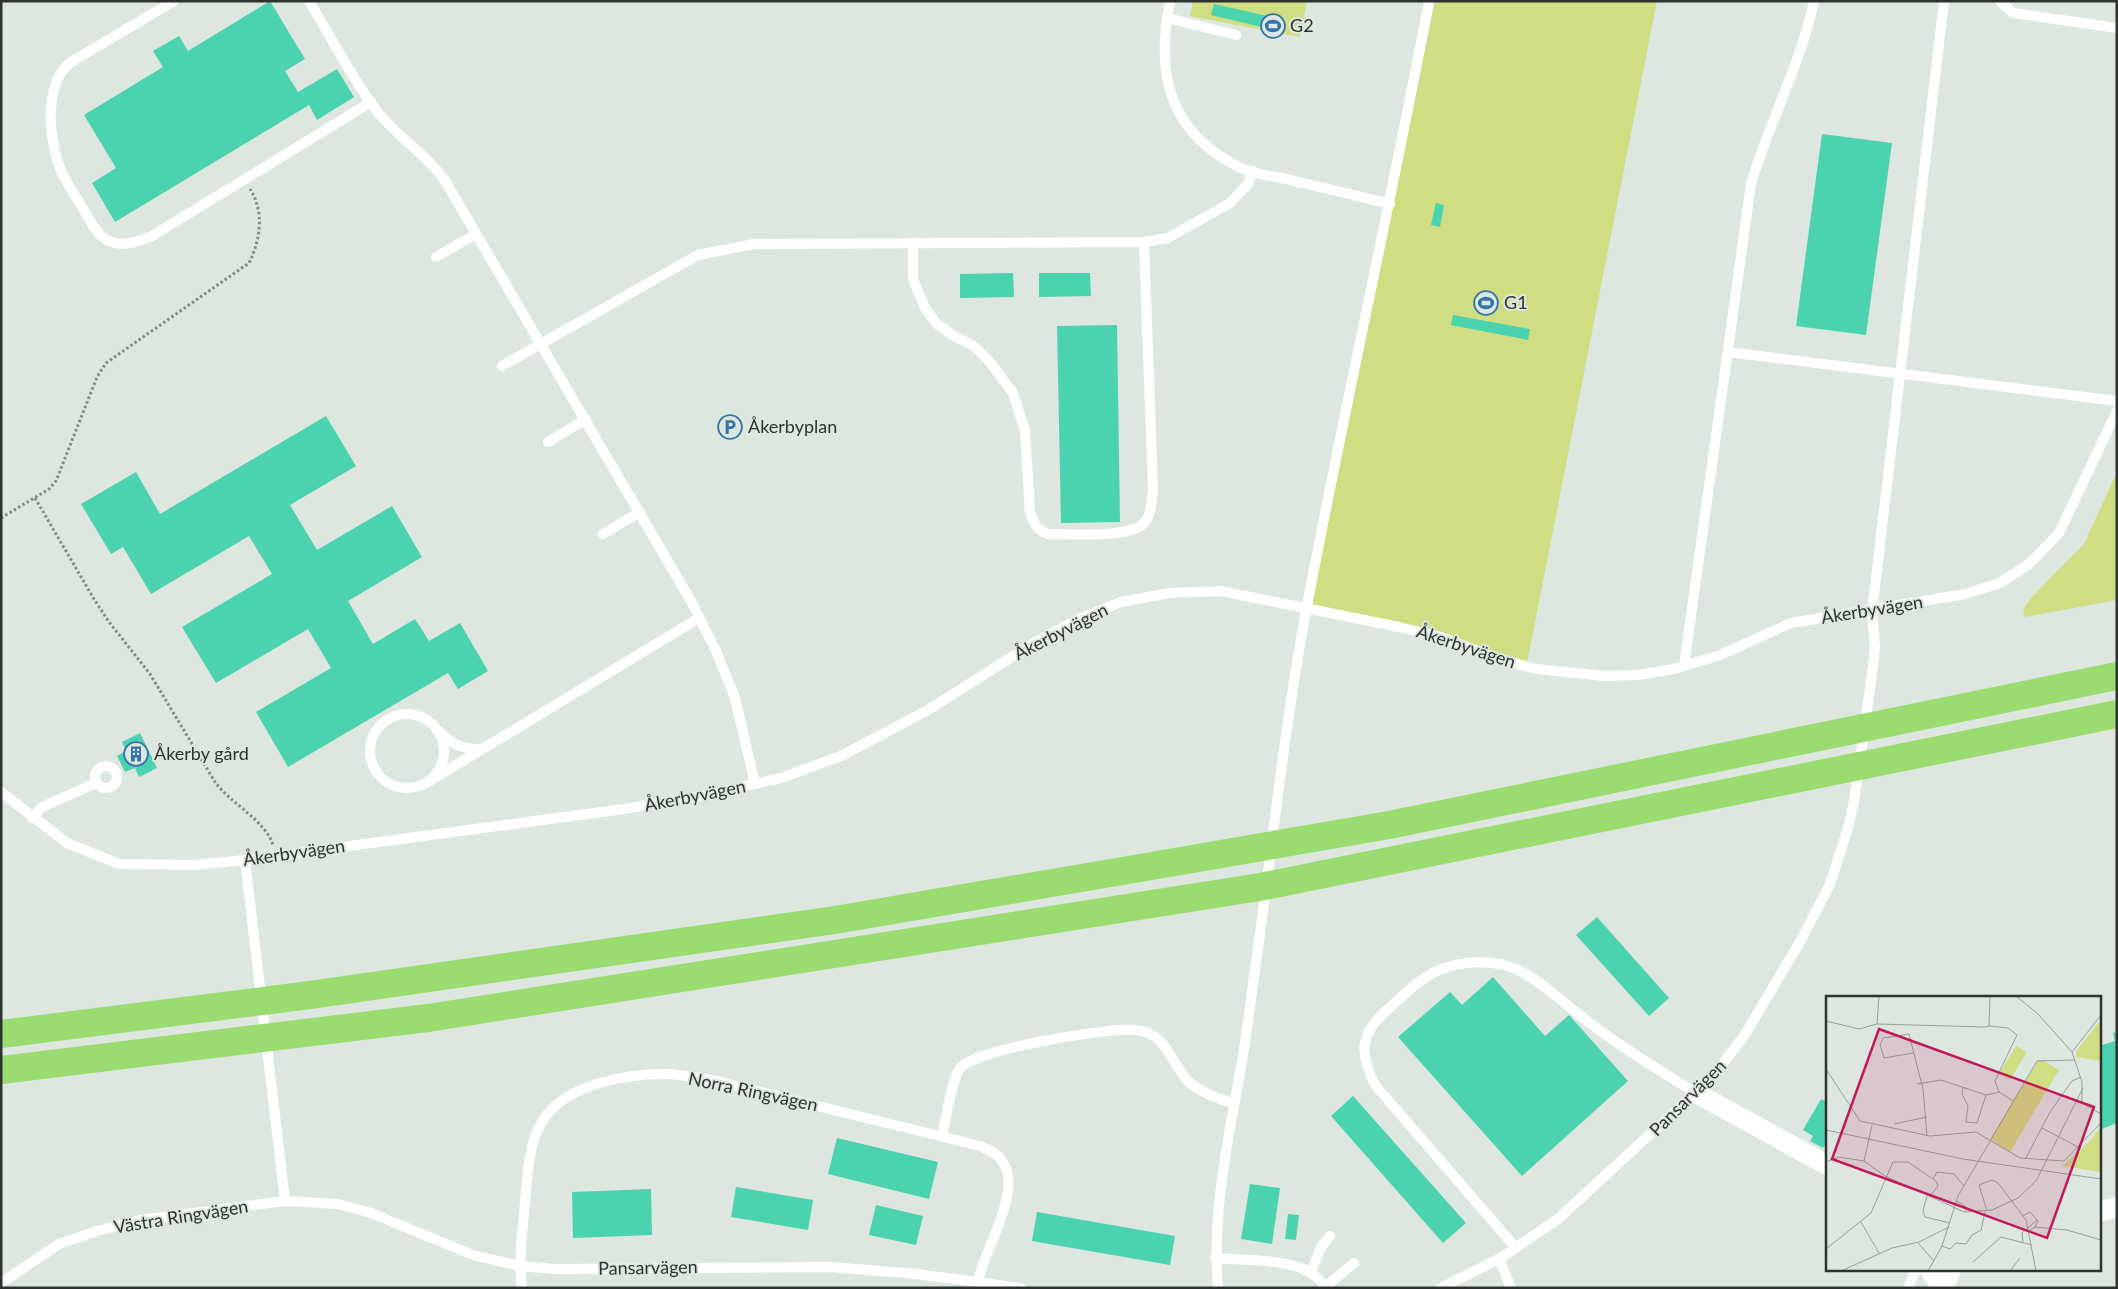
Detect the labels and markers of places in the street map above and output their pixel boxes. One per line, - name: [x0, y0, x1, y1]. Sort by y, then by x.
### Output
- sports icon: G2: [1260, 13, 1286, 39]
- place label: G2: [1290, 14, 1314, 36]
- sports icon: G1: [1473, 290, 1499, 316]
- place label: G1: [1504, 291, 1528, 313]
- parking icon: Åkerbyplan: [717, 414, 743, 440]
- place label: Åkerbyplan: [748, 415, 837, 437]
- building icon: Åkerby gård: [123, 741, 149, 767]
- place label: Åkerby gård: [154, 742, 249, 764]

